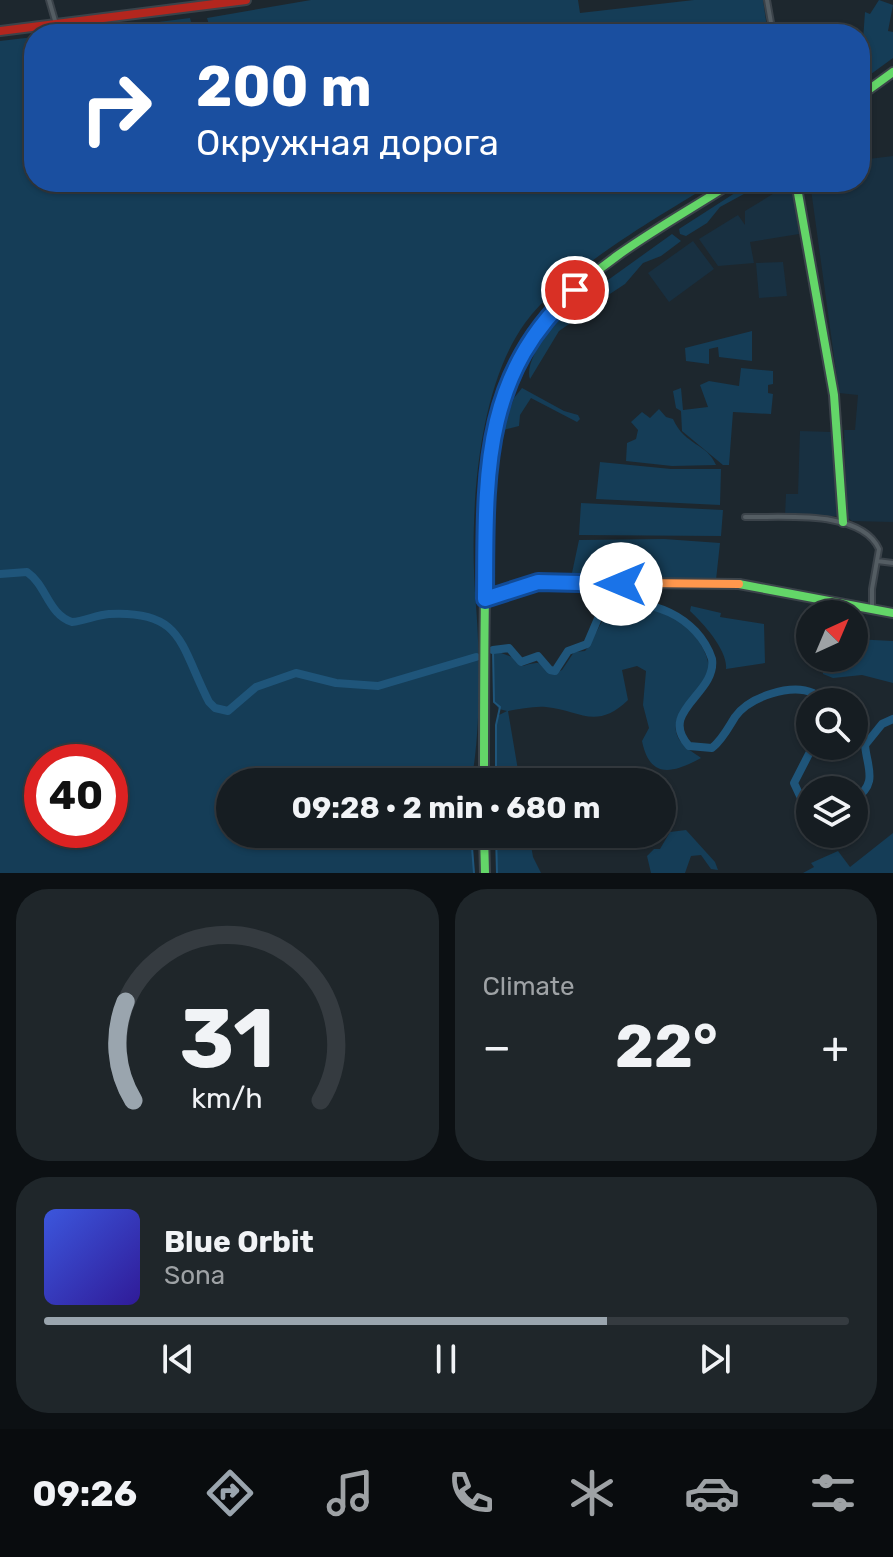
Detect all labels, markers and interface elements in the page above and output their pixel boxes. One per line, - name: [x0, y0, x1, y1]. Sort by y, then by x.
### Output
- text: 200 m: [196, 54, 372, 120]
- icon: right: [64, 56, 168, 160]
- text: Окружная дорога: [196, 121, 499, 164]
- pin: [541, 256, 609, 324]
- icon: arrive: [553, 268, 597, 312]
- position arrow: [579, 542, 663, 626]
- north arrow: [796, 600, 868, 672]
- map controls: [796, 600, 868, 848]
- button: search: [796, 688, 868, 760]
- speed limit sign: 40: [24, 744, 128, 848]
- button: layers: [796, 776, 868, 848]
- text: 09:28 · 2 min · 680 m: [292, 790, 600, 826]
- text: Climate: [483, 971, 575, 1002]
- text: 31: [180, 989, 275, 1088]
- text: 22°: [615, 1011, 718, 1082]
- text: −: [483, 1021, 511, 1073]
- text: +: [822, 1021, 849, 1073]
- text: km/h: [192, 1081, 263, 1115]
- text: Blue Orbit: [164, 1224, 314, 1260]
- text: Sona: [164, 1260, 225, 1291]
- icon: previous: [156, 1337, 200, 1381]
- icon: pause: [424, 1337, 468, 1381]
- icon: next: [693, 1337, 737, 1381]
- icon: directions: [202, 1465, 258, 1521]
- icon: music: [322, 1465, 378, 1521]
- icon: phone: [443, 1465, 499, 1521]
- icon: climate: [564, 1465, 620, 1521]
- icon: car: [684, 1465, 740, 1521]
- icon: filters: [805, 1465, 861, 1521]
- text: 09:26: [32, 1472, 137, 1515]

